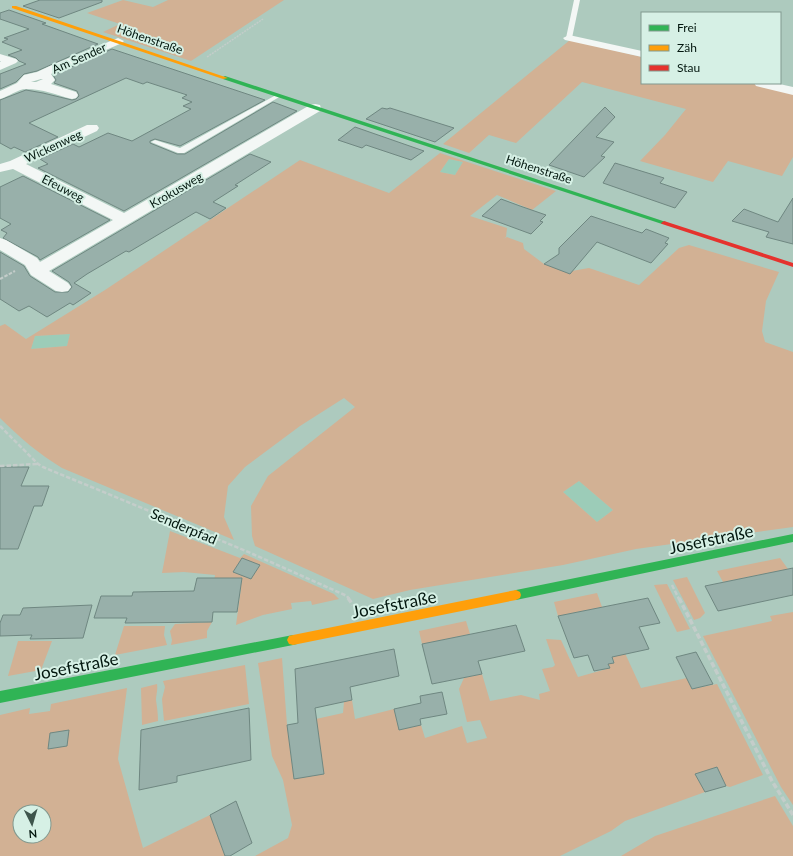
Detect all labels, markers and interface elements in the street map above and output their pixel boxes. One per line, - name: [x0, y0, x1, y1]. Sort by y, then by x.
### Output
- legend: [641, 12, 781, 84]
- text: Frei: [677, 20, 697, 35]
- street label: Höhenstraße: [115, 21, 185, 57]
- street label: Am Sender: [49, 39, 109, 77]
- text: Zäh: [677, 40, 697, 55]
- text: Stau: [677, 60, 700, 75]
- street label: Wickenweg: [22, 126, 84, 166]
- street label: Höhenstraße: [504, 151, 574, 187]
- street label: Krokusweg: [147, 169, 205, 211]
- street label: Efeuweg: [39, 171, 87, 205]
- street label: Senderpfad: [148, 504, 220, 548]
- street label: Josefstraße: [667, 520, 755, 558]
- street label: Josefstraße: [350, 586, 438, 622]
- street label: Josefstraße: [32, 648, 120, 684]
- north arrow: [12, 804, 52, 844]
- text: N: [28, 828, 38, 841]

